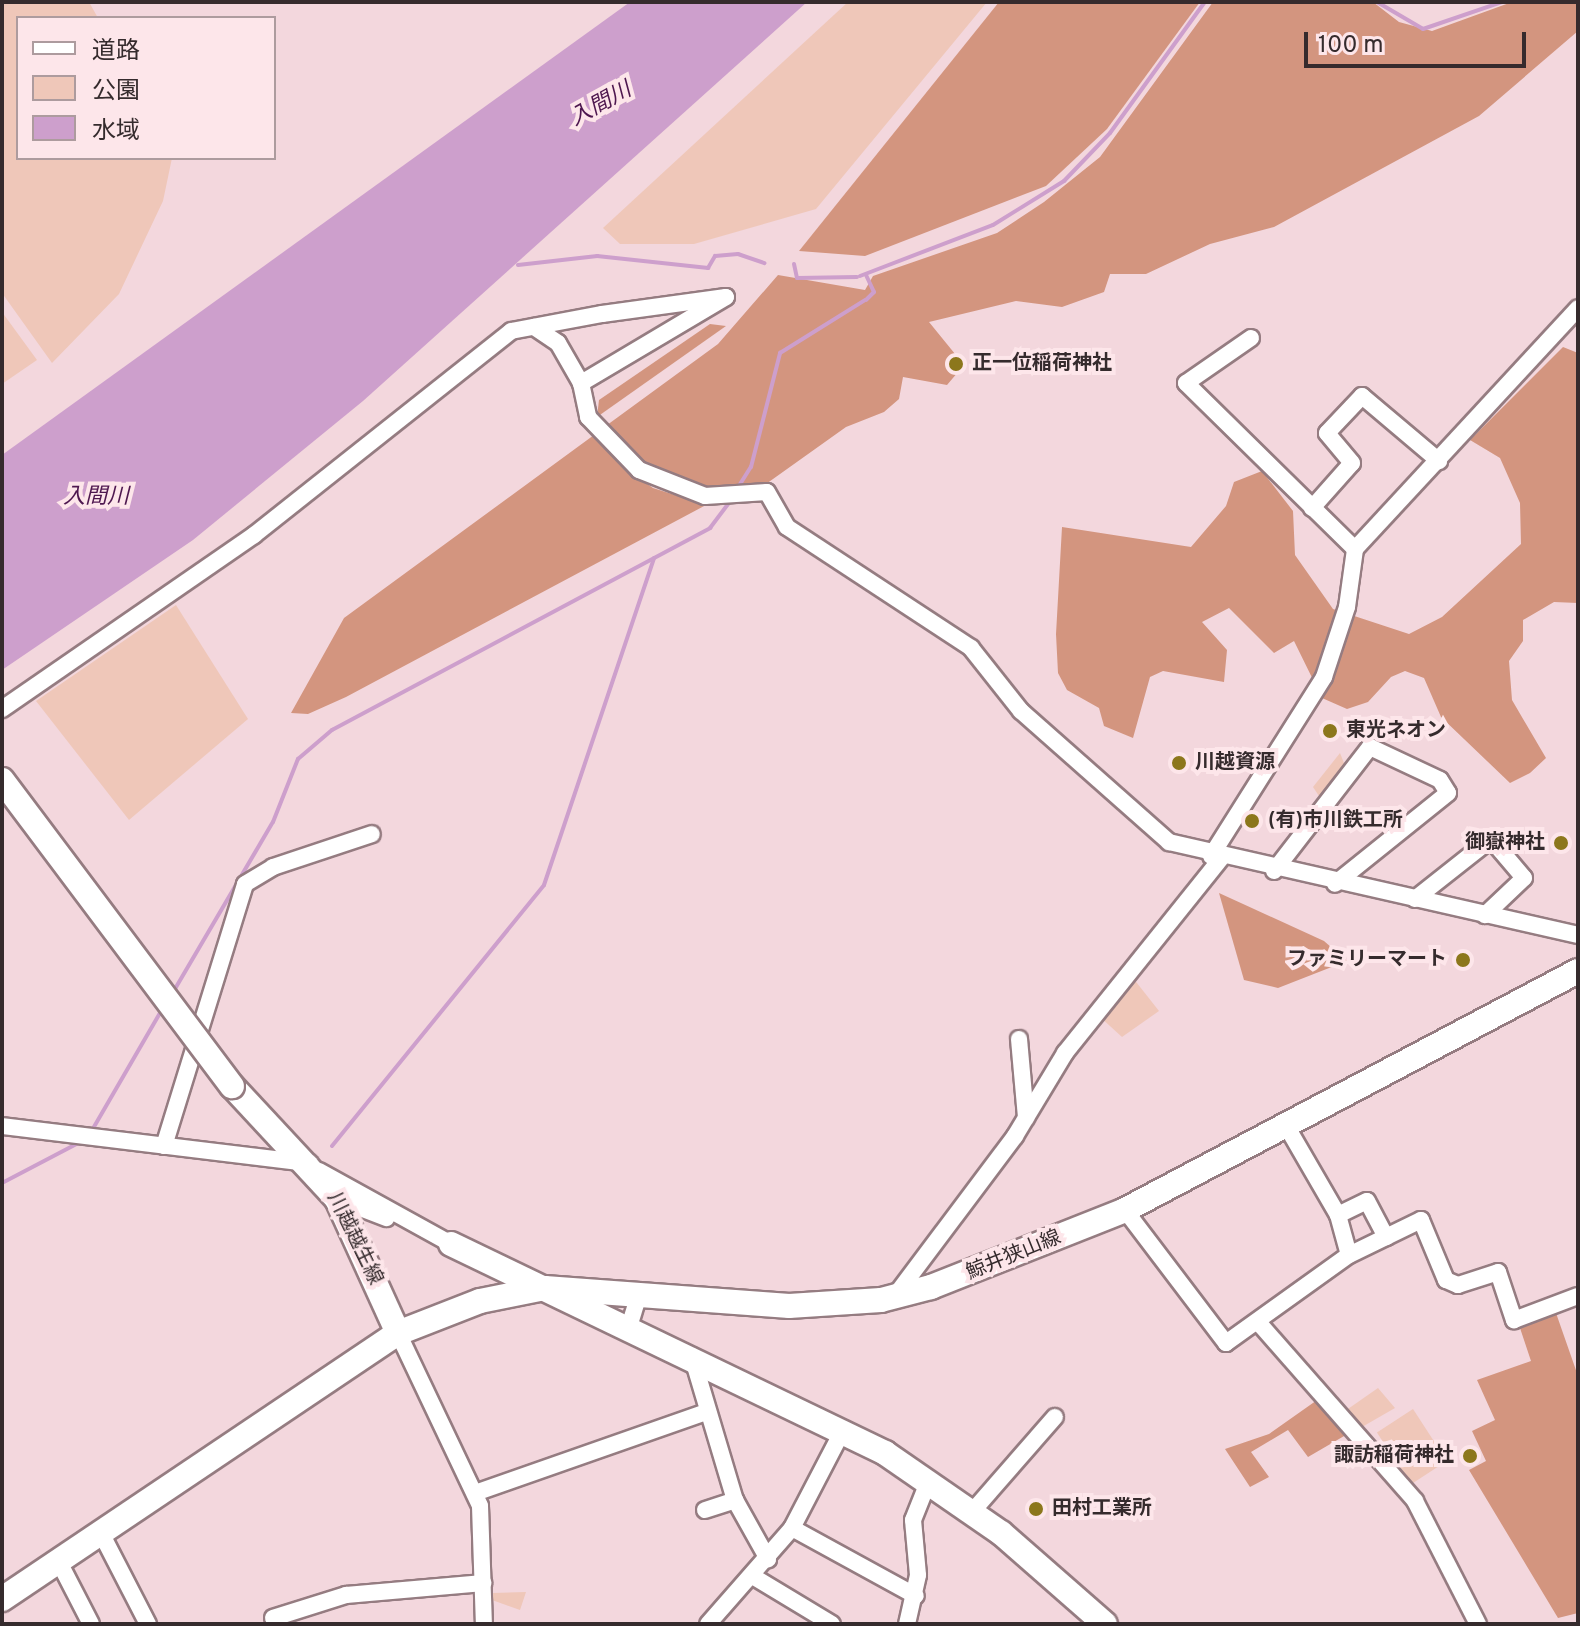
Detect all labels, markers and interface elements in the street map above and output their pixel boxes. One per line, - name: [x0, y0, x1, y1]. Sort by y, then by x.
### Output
- legend: [16, 16, 276, 160]
- scale bar: [1308, 16, 1530, 66]
- text: 100 m: [1318, 31, 1384, 61]
- text: 道路: [92, 37, 140, 67]
- text: 公園: [92, 77, 140, 107]
- water label: 入間川: [566, 77, 636, 133]
- text: 水域: [92, 117, 140, 147]
- place label: 正一位稲荷神社: [972, 352, 1112, 376]
- marker: 正一位稲荷神社: [947, 355, 965, 373]
- water label: 入間川: [63, 485, 129, 511]
- place label: 東光ネオン: [1346, 719, 1446, 743]
- marker: 東光ネオン: [1321, 722, 1339, 740]
- place label: 川越資源: [1195, 751, 1275, 775]
- marker: 川越資源: [1170, 754, 1188, 772]
- place label: (有)市川鉄工所: [1268, 809, 1403, 833]
- marker: (有)市川鉄工所: [1243, 812, 1261, 830]
- place label: 御嶽神社: [1465, 831, 1545, 855]
- marker: 御嶽神社: [1552, 834, 1570, 852]
- place label: ファミリーマート: [1287, 948, 1447, 972]
- marker: ファミリーマート: [1454, 951, 1472, 969]
- street label: 川越越生線: [321, 1189, 387, 1289]
- street label: 鯨井狭山線: [963, 1226, 1065, 1286]
- place label: 諏訪稲荷神社: [1334, 1444, 1454, 1468]
- marker: 諏訪稲荷神社: [1461, 1447, 1479, 1465]
- place label: 田村工業所: [1052, 1497, 1152, 1521]
- marker: 田村工業所: [1027, 1500, 1045, 1518]

